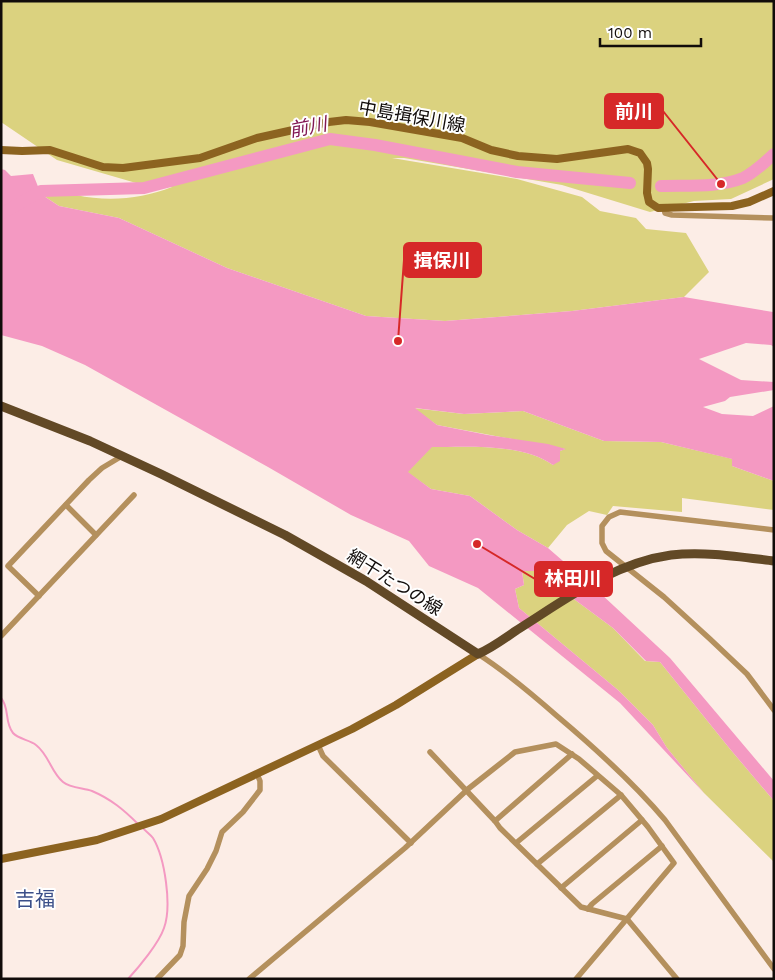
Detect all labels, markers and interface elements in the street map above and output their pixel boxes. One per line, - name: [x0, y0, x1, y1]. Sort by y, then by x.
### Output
- scale bar: [600, 15, 701, 47]
- text: 100 m: [608, 24, 652, 42]
- callout: 前川: [605, 94, 663, 128]
- street label: 中島揖保川線: [357, 96, 467, 136]
- text: 前川: [615, 100, 653, 123]
- water label: 前川: [287, 112, 331, 142]
- callout: 揖保川: [404, 243, 481, 277]
- text: 揖保川: [413, 249, 471, 272]
- street label: 網干たつの線: [344, 544, 446, 620]
- callout: 林田川: [535, 562, 612, 596]
- text: 林田川: [544, 567, 602, 590]
- district label: 吉福: [15, 887, 55, 911]

